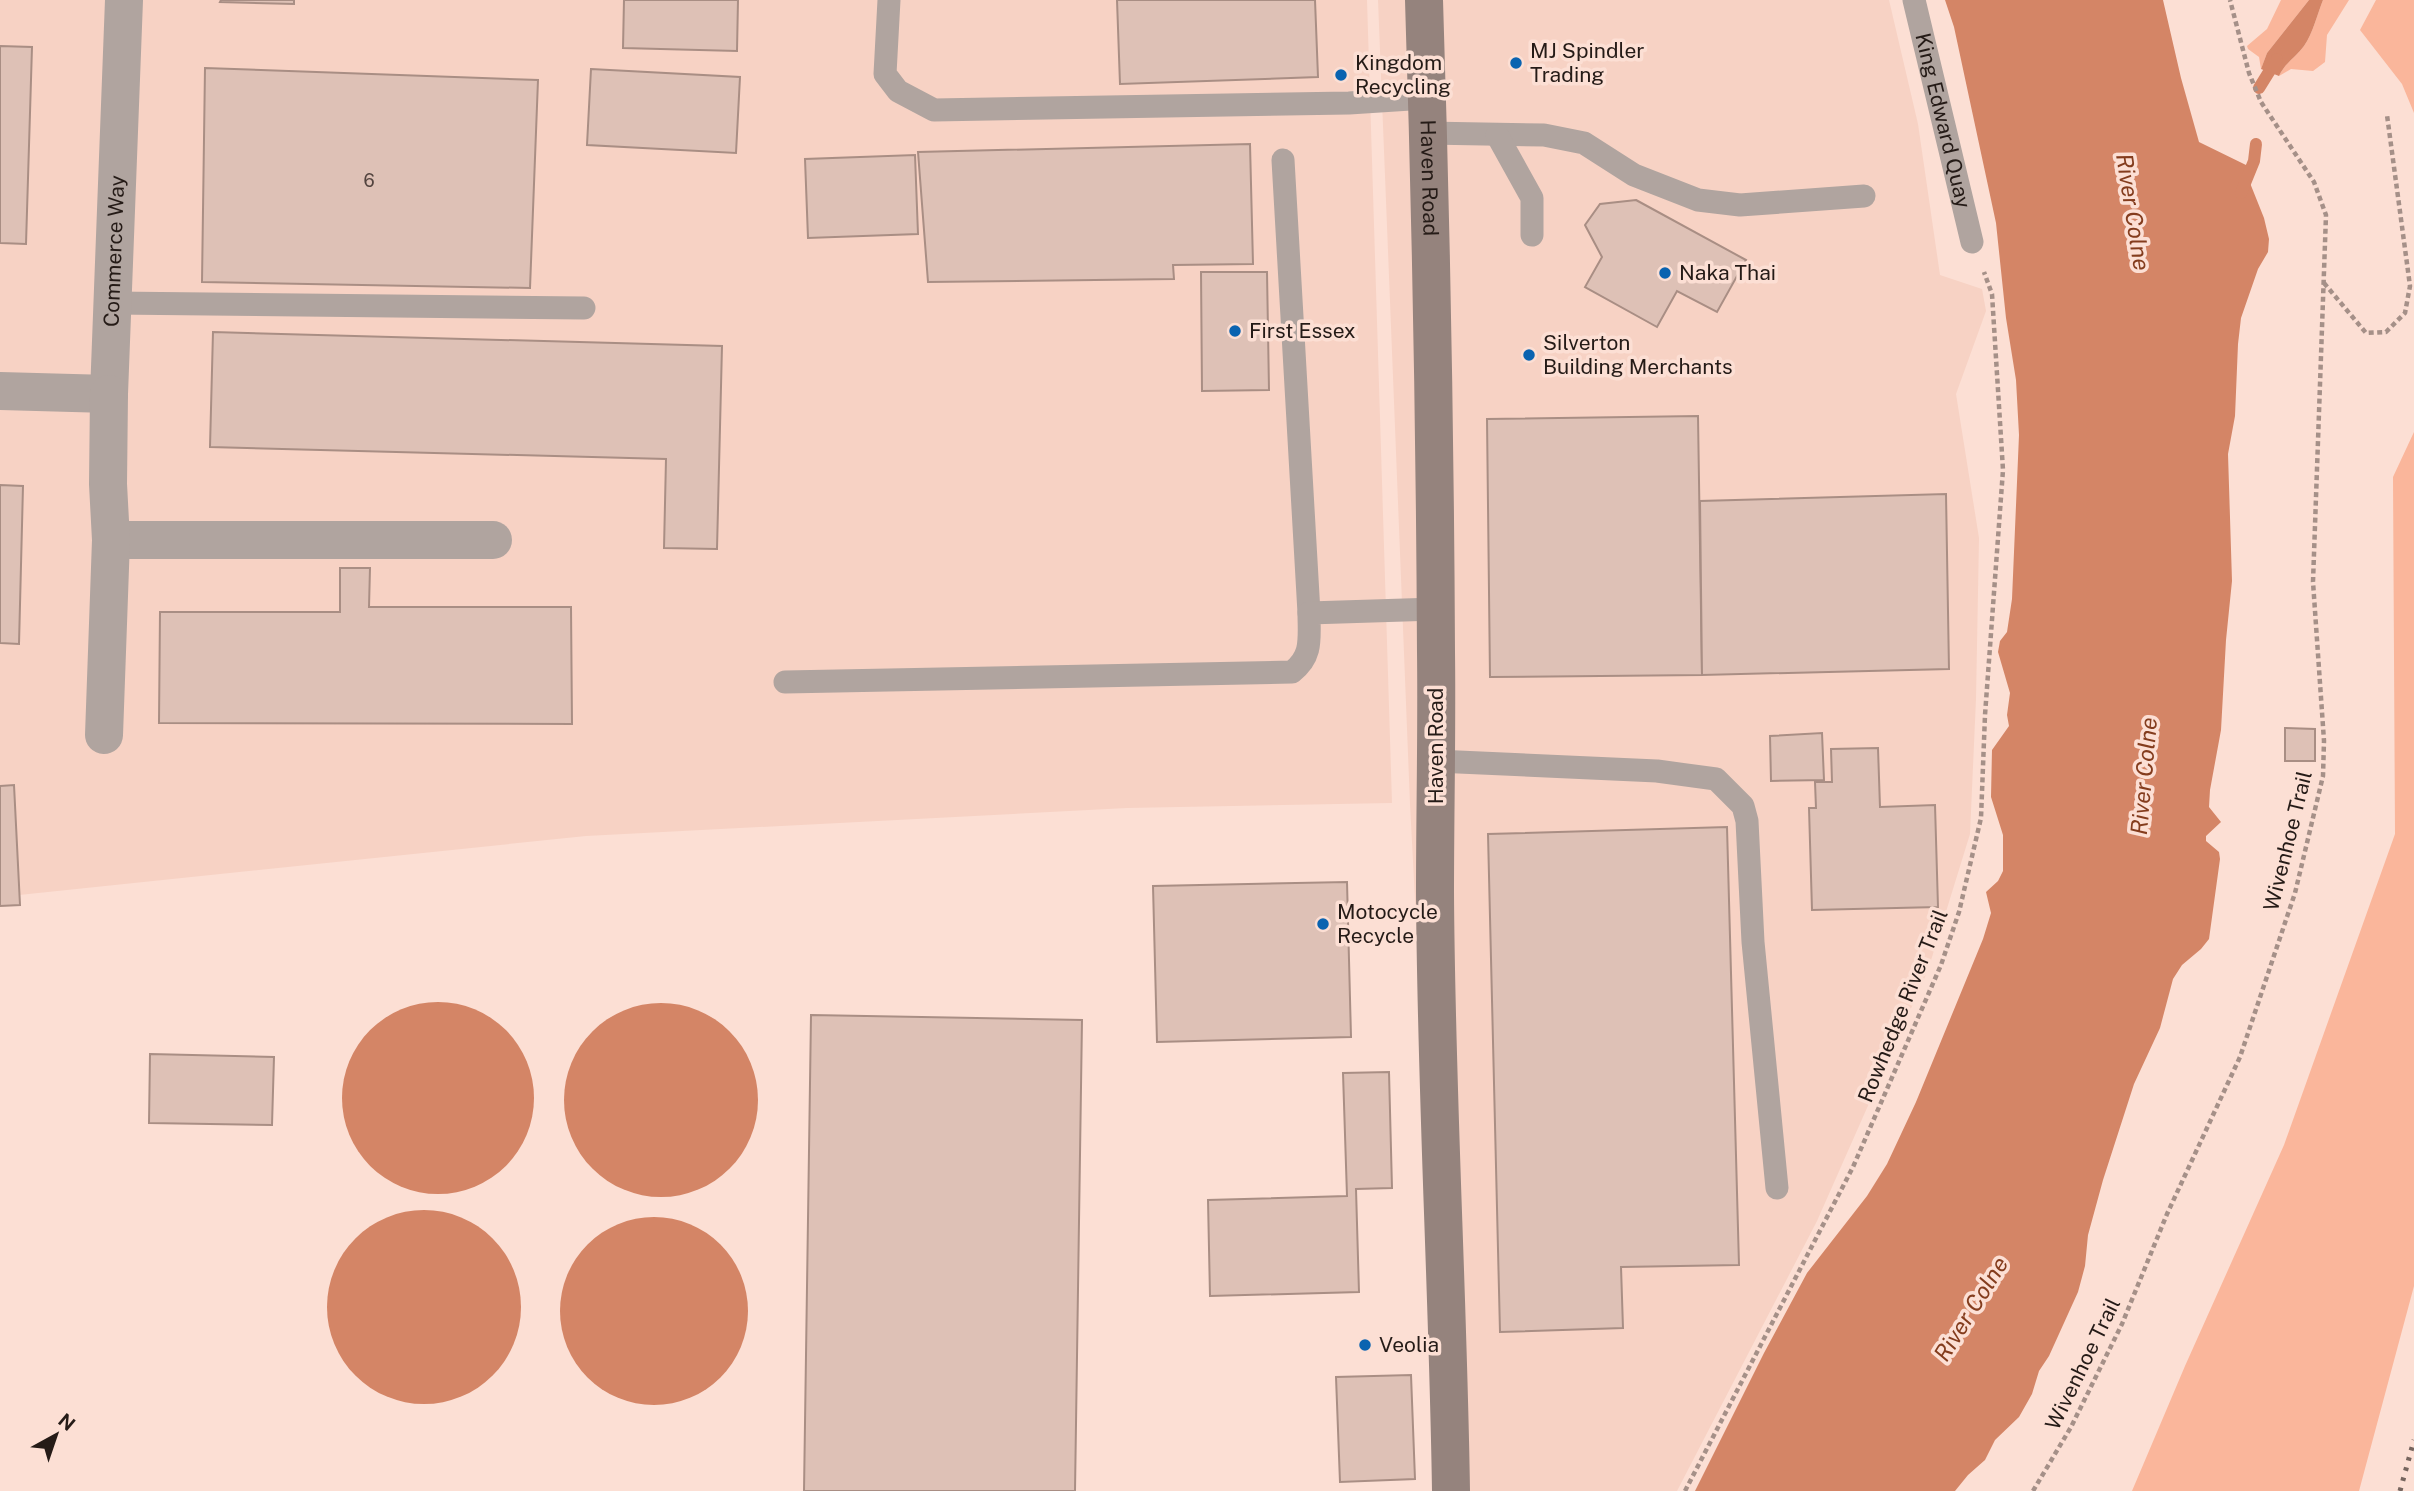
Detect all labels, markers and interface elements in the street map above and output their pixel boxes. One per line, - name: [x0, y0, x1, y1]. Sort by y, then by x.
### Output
- street label: King Edward Quay: [1910, 30, 1976, 211]
- place label: MJ Spindler Trading: [1530, 38, 1645, 87]
- place label: Kingdom Recycling: [1355, 50, 1451, 99]
- marker: MJ Spindler Trading: [1508, 55, 1524, 71]
- marker: Kingdom Recycling: [1333, 67, 1349, 83]
- street label: Haven Road: [1416, 119, 1443, 236]
- water label: River Colne: [2111, 152, 2156, 272]
- house number: 6: [363, 170, 375, 191]
- street label: Commerce Way: [99, 175, 129, 328]
- place label: Naka Thai: [1679, 260, 1776, 285]
- marker: Naka Thai: [1657, 265, 1673, 281]
- place label: First Essex: [1249, 318, 1356, 343]
- marker: First Essex: [1227, 323, 1243, 339]
- place label: Silverton Building Merchants: [1543, 330, 1733, 379]
- marker: Silverton Building Merchants: [1521, 347, 1537, 363]
- street label: Haven Road: [1423, 688, 1448, 804]
- water label: River Colne: [2125, 716, 2162, 836]
- street label: Wivenhoe Trail: [2258, 768, 2317, 913]
- place label: Motocycle Recycle: [1337, 899, 1438, 948]
- street label: Rowhedge River Trail: [1852, 906, 1953, 1106]
- marker: Motocycle Recycle: [1315, 916, 1331, 932]
- water label: River Colne: [1928, 1252, 2013, 1366]
- street label: Wivenhoe Trail: [2040, 1294, 2125, 1434]
- place label: Veolia: [1379, 1332, 1439, 1357]
- marker: Veolia: [1357, 1337, 1373, 1353]
- north arrow: [21, 1400, 91, 1470]
- text: N: [54, 1409, 80, 1435]

